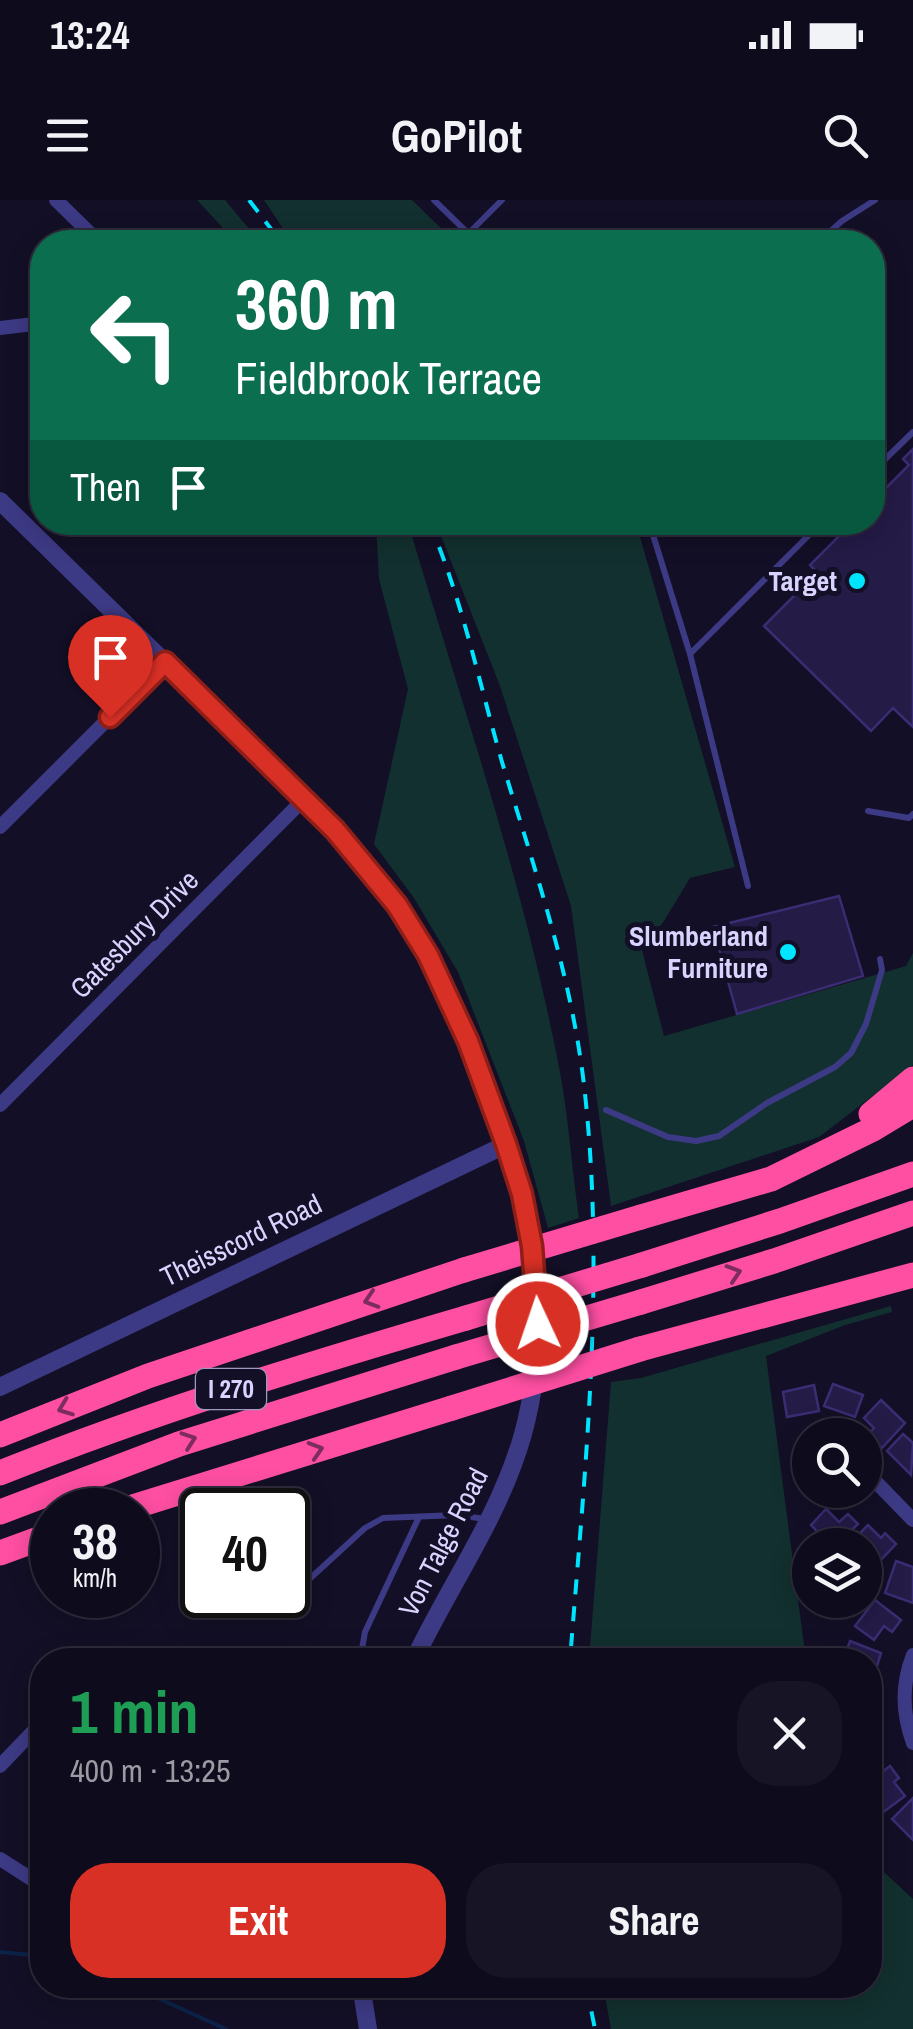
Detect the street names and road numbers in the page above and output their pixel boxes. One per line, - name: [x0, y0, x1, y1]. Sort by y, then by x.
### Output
- street label: Gatesbury Drive: [61, 861, 207, 1007]
- street label: Theisscord Road: [154, 1185, 328, 1295]
- road number: I 270: [196, 1369, 266, 1409]
- street label: Von Talge Road: [389, 1461, 497, 1623]

